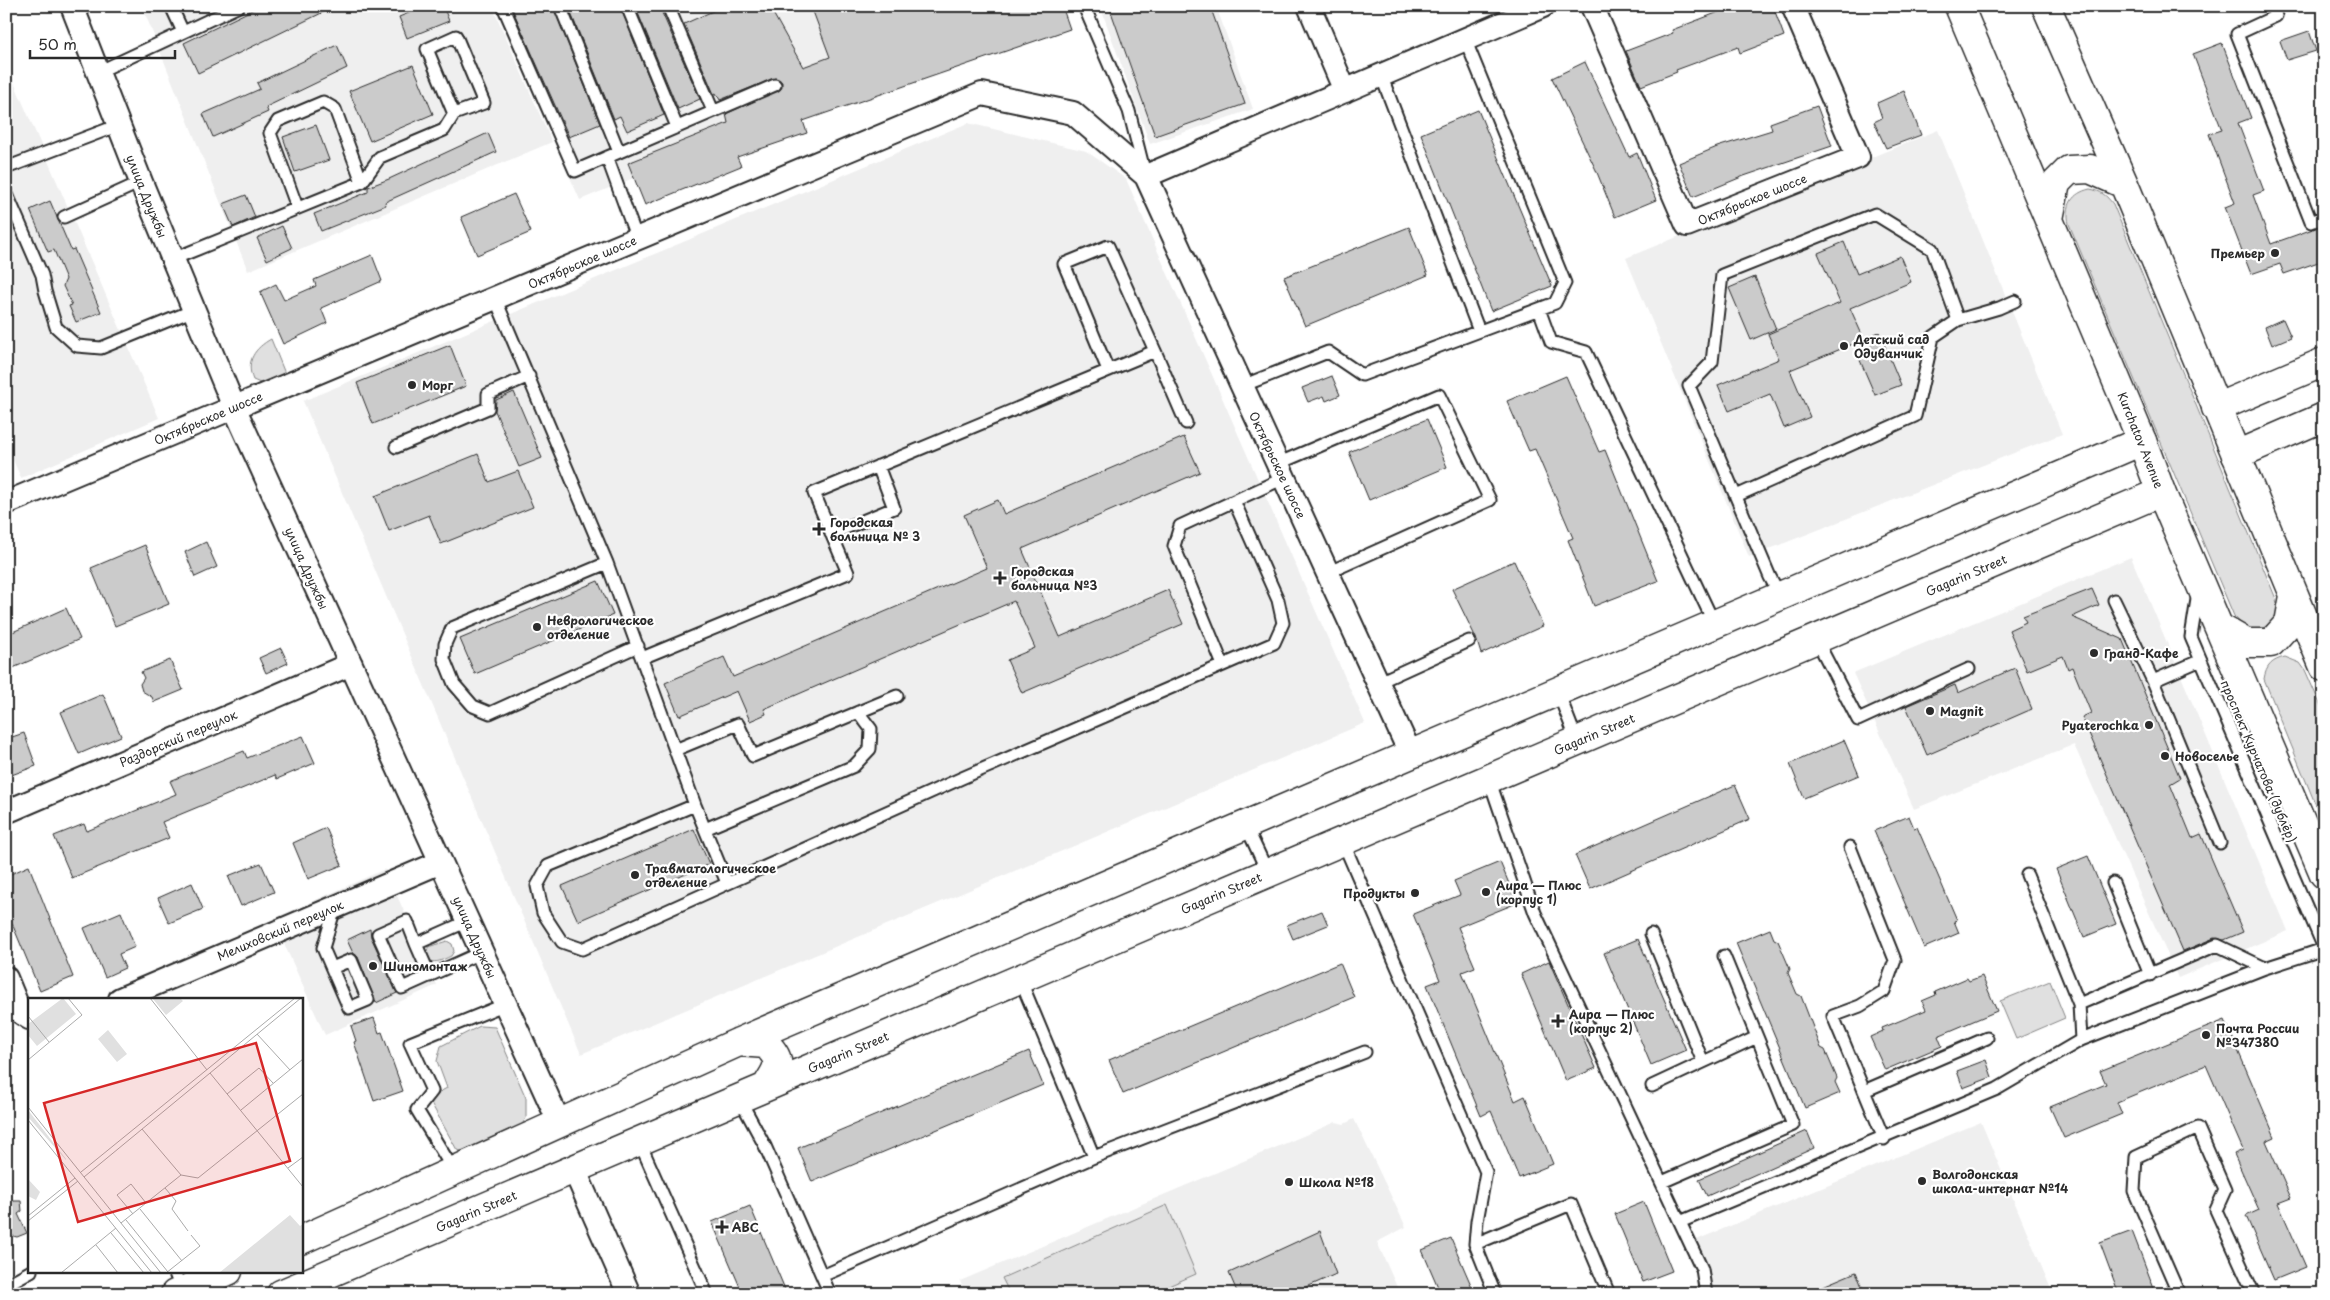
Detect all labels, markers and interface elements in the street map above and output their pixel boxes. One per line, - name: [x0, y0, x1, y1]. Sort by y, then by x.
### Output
- scale bar: [30, 28, 175, 60]
- text: 50 m: [38, 32, 77, 55]
- street label: улица Дружбы: [122, 152, 172, 240]
- street label: Октябрьское шоссе: [1695, 169, 1809, 229]
- street label: Октябрьское шоссе: [525, 231, 639, 293]
- place label: Премьер: [2211, 244, 2265, 262]
- marker: Премьер: [2269, 247, 2281, 259]
- place label: Детский сад Одуванчик: [1853, 330, 1929, 362]
- marker: Детский сад Одуванчик: [1838, 340, 1850, 352]
- place label: Морг: [422, 376, 453, 394]
- marker: Морг: [406, 379, 418, 391]
- street label: Октябрьское шоссе: [151, 387, 265, 449]
- street label: Kurchatov Avenue: [2114, 389, 2169, 491]
- street label: Октябрьское шоссе: [1245, 408, 1311, 522]
- place label: Городская больница № 3: [830, 513, 920, 545]
- marker: Городская больница № 3: [812, 522, 826, 536]
- street label: улица Дружбы: [281, 524, 333, 612]
- street label: Gagarin Street: [1923, 550, 2009, 600]
- place label: Городская больница №3: [1011, 562, 1097, 594]
- marker: Городская больница №3: [993, 571, 1007, 585]
- place label: Неврологическое отделение: [547, 611, 654, 643]
- marker: Неврологическое отделение: [531, 621, 543, 633]
- place label: Гранд-Кафе: [2104, 644, 2179, 662]
- marker: Гранд-Кафе: [2088, 647, 2100, 659]
- street label: проспект Курчатова (дублёр): [2217, 677, 2301, 845]
- place label: Magnit: [1940, 702, 1984, 720]
- street label: Раздорский переулок: [116, 705, 240, 771]
- marker: Magnit: [1924, 705, 1936, 717]
- street label: Gagarin Street: [1551, 709, 1637, 759]
- place label: Pyaterochka: [2062, 716, 2139, 734]
- marker: Pyaterochka: [2143, 719, 2155, 731]
- place label: Новоселье: [2175, 747, 2239, 765]
- marker: Новоселье: [2159, 750, 2171, 762]
- place label: Травматологическое отделение: [645, 859, 776, 891]
- street label: Gagarin Street: [1178, 868, 1264, 918]
- marker: Травматологическое отделение: [629, 869, 641, 881]
- place label: Аира — Плюс (корпус 1): [1496, 876, 1582, 908]
- place label: Продукты: [1343, 884, 1405, 902]
- marker: Аира — Плюс (корпус 1): [1480, 886, 1492, 898]
- marker: Продукты: [1409, 887, 1421, 899]
- street label: улица Дружбы: [449, 893, 501, 981]
- street label: Мелиховский переулок: [214, 895, 347, 965]
- place label: Шиномонтаж: [383, 957, 468, 975]
- marker: Шиномонтаж: [367, 960, 379, 972]
- inset map: [28, 998, 302, 1272]
- place label: Аира — Плюс (корпус 2): [1569, 1005, 1655, 1037]
- marker: Аира — Плюс (корпус 2): [1551, 1014, 1565, 1028]
- place label: Почта России №347380: [2216, 1019, 2299, 1051]
- street label: Gagarin Street: [805, 1027, 891, 1077]
- marker: Почта России №347380: [2200, 1029, 2212, 1041]
- place label: Волгодонская школа-интернат №14: [1932, 1165, 2068, 1197]
- place label: Школа №18: [1299, 1173, 1374, 1191]
- marker: Волгодонская школа-интернат №14: [1916, 1175, 1928, 1187]
- marker: Школа №18: [1283, 1176, 1295, 1188]
- street label: Gagarin Street: [433, 1186, 519, 1236]
- place label: ABC: [732, 1218, 759, 1236]
- marker: ABC: [716, 1221, 728, 1233]

